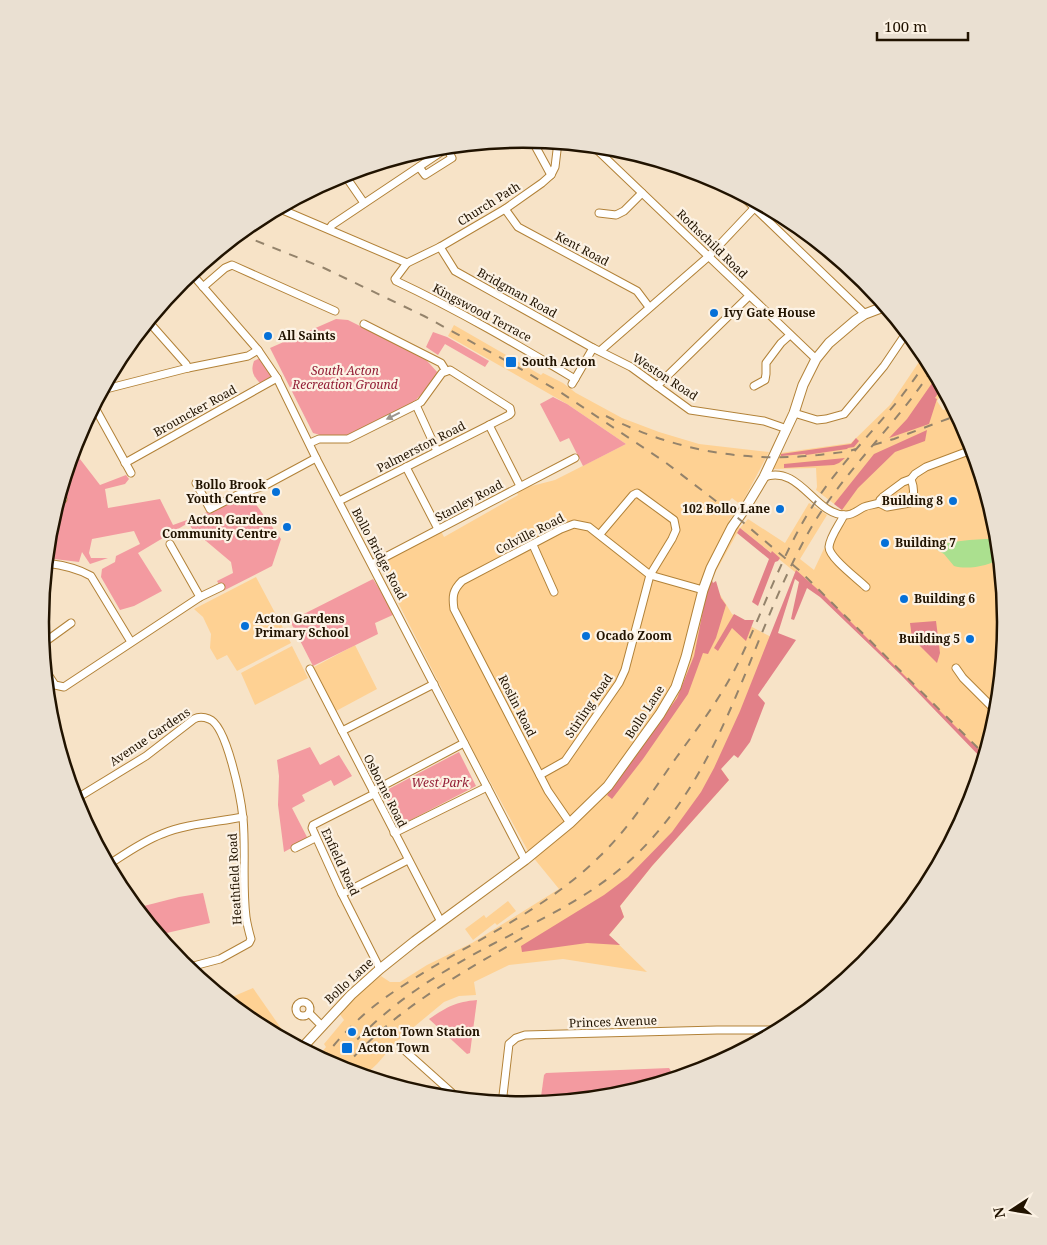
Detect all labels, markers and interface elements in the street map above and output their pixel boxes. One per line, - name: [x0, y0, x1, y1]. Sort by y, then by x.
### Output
- scale bar: [877, 10, 968, 42]
- text: 100 m: [884, 16, 927, 36]
- street label: Church Path: [454, 177, 524, 230]
- street label: Rothschild Road: [673, 205, 752, 282]
- street label: Kent Road: [552, 227, 613, 270]
- street label: Bridgman Road: [474, 264, 561, 322]
- street label: Kingswood Terrace: [430, 279, 535, 346]
- place label: Ivy Gate House: [724, 304, 815, 321]
- marker: Ivy Gate House: [708, 307, 720, 319]
- place label: All Saints: [278, 327, 336, 344]
- marker: All Saints: [262, 330, 274, 342]
- street label: Weston Road: [629, 349, 702, 404]
- place label: South Acton: [522, 353, 596, 370]
- marker: South Acton: [504, 355, 518, 369]
- park label: South Acton Recreation Ground: [291, 362, 398, 393]
- street label: Brouncker Road: [150, 380, 240, 440]
- one-way arrow: [386, 413, 400, 421]
- street label: Palmerston Road: [373, 417, 469, 476]
- street label: Stanley Road: [432, 475, 506, 525]
- place label: Bollo Brook Youth Centre: [186, 476, 266, 507]
- marker: Bollo Brook Youth Centre: [270, 486, 282, 498]
- place label: Building 8: [882, 492, 943, 509]
- marker: Building 8: [947, 495, 959, 507]
- place label: 102 Bollo Lane: [682, 500, 770, 517]
- marker: 102 Bollo Lane: [774, 503, 786, 515]
- street label: Bollo Bridge Road: [348, 505, 411, 603]
- street label: Colville Road: [493, 509, 567, 558]
- place label: Acton Gardens Community Centre: [162, 511, 277, 542]
- marker: Acton Gardens Community Centre: [281, 521, 293, 533]
- place label: Building 7: [895, 534, 956, 551]
- marker: Building 7: [879, 537, 891, 549]
- place label: Building 6: [914, 590, 975, 607]
- marker: Building 6: [898, 593, 910, 605]
- place label: Acton Gardens Primary School: [255, 610, 350, 641]
- marker: Acton Gardens Primary School: [239, 620, 251, 632]
- place label: Ocado Zoom: [596, 627, 672, 644]
- marker: Ocado Zoom: [580, 630, 592, 642]
- place label: Building 5: [899, 630, 960, 647]
- marker: Building 5: [964, 633, 976, 645]
- street label: Stirling Road: [561, 670, 617, 741]
- street label: Roslin Road: [495, 672, 541, 740]
- street label: Bollo Lane: [621, 682, 668, 742]
- street label: Avenue Gardens: [106, 703, 193, 770]
- street label: Osborne Road: [360, 751, 412, 831]
- park label: West Park: [411, 774, 470, 791]
- street label: Enfield Road: [317, 825, 364, 899]
- street label: Heathfield Road: [224, 832, 245, 925]
- street label: Bollo Lane: [321, 954, 377, 1008]
- street label: Princes Avenue: [569, 1011, 657, 1032]
- place label: Acton Town Station: [362, 1023, 480, 1040]
- marker: Acton Town Station: [346, 1026, 358, 1038]
- place label: Acton Town: [358, 1039, 430, 1056]
- marker: Acton Town: [340, 1041, 354, 1055]
- north arrow: [987, 1185, 1037, 1235]
- text: N: [988, 1205, 1009, 1220]

